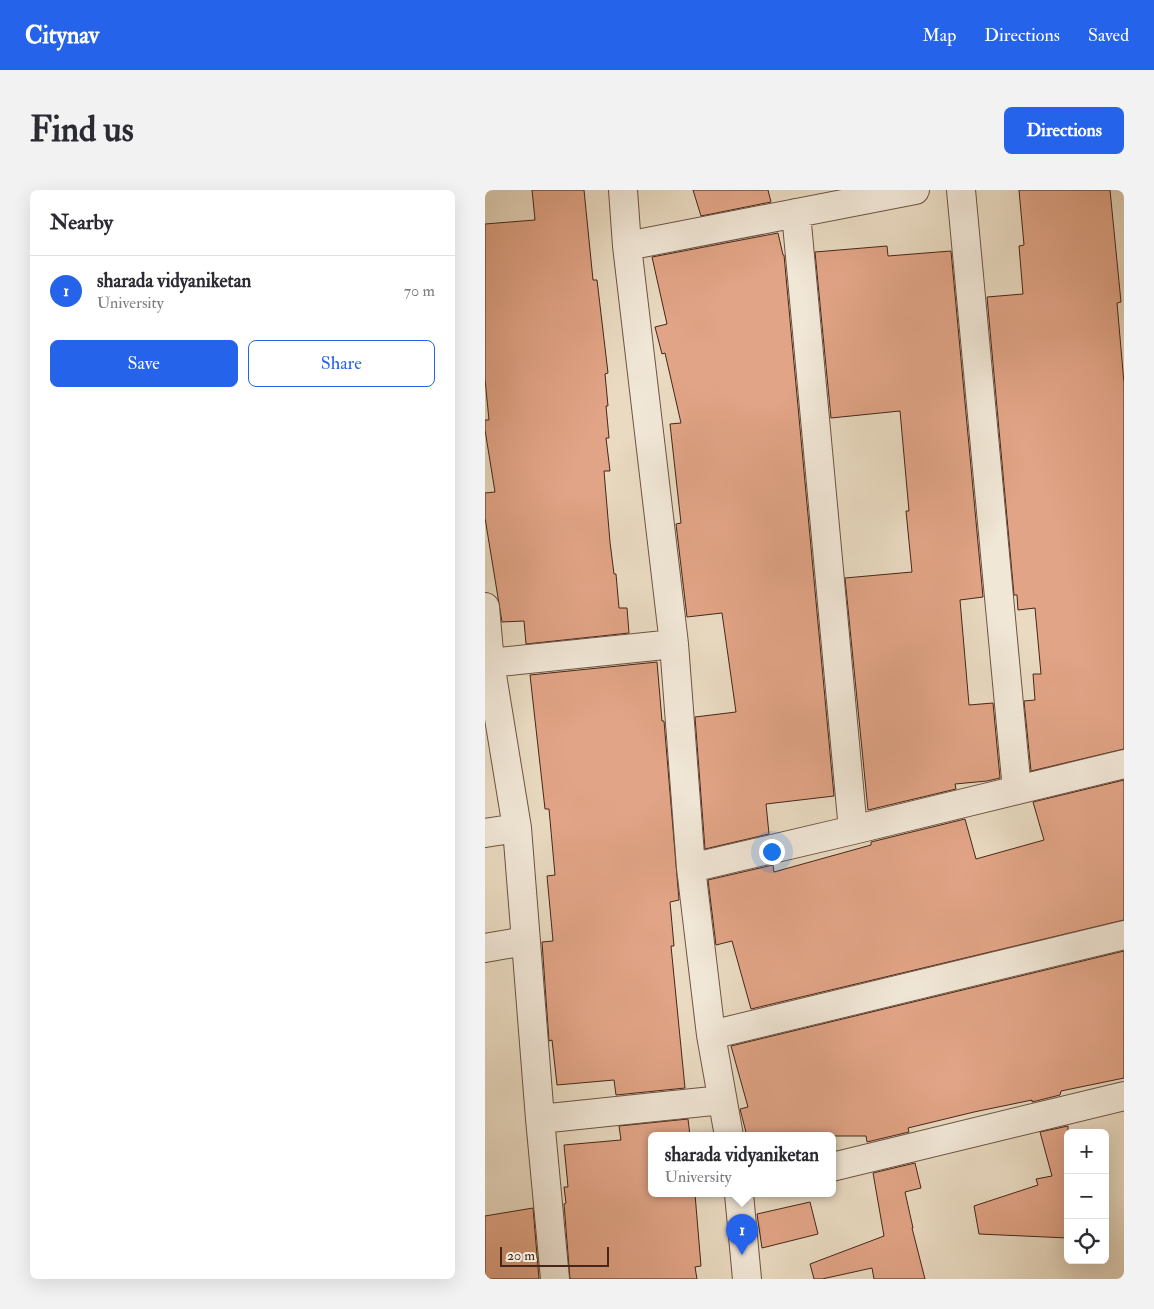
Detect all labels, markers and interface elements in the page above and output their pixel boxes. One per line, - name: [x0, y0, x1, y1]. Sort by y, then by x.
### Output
- text: Citynav: [25, 20, 99, 51]
- text: Map: [923, 24, 956, 47]
- text: Directions: [984, 24, 1060, 47]
- text: Saved: [1088, 24, 1129, 47]
- button: Directions: [1004, 107, 1124, 154]
- text: Find us: [30, 108, 134, 152]
- text: Nearby: [50, 209, 113, 236]
- text: sharada vidyaniketan: [97, 269, 251, 293]
- text: 1: [63, 281, 69, 301]
- text: 70 m: [404, 281, 435, 301]
- text: University: [97, 293, 164, 313]
- button: Save: [50, 340, 238, 387]
- button: Share: [248, 340, 435, 387]
- your location: [759, 839, 785, 865]
- map controls: [1064, 1129, 1109, 1264]
- button: +: [1064, 1129, 1109, 1174]
- popup: [648, 1132, 836, 1197]
- text: sharada vidyaniketan: [665, 1143, 819, 1167]
- text: University: [665, 1167, 732, 1187]
- button: −: [1064, 1174, 1109, 1219]
- pin: 1: [726, 1214, 758, 1255]
- button: locate: [1064, 1219, 1109, 1264]
- scale bar: [500, 1244, 609, 1267]
- text: 20 m: [507, 1247, 535, 1264]

